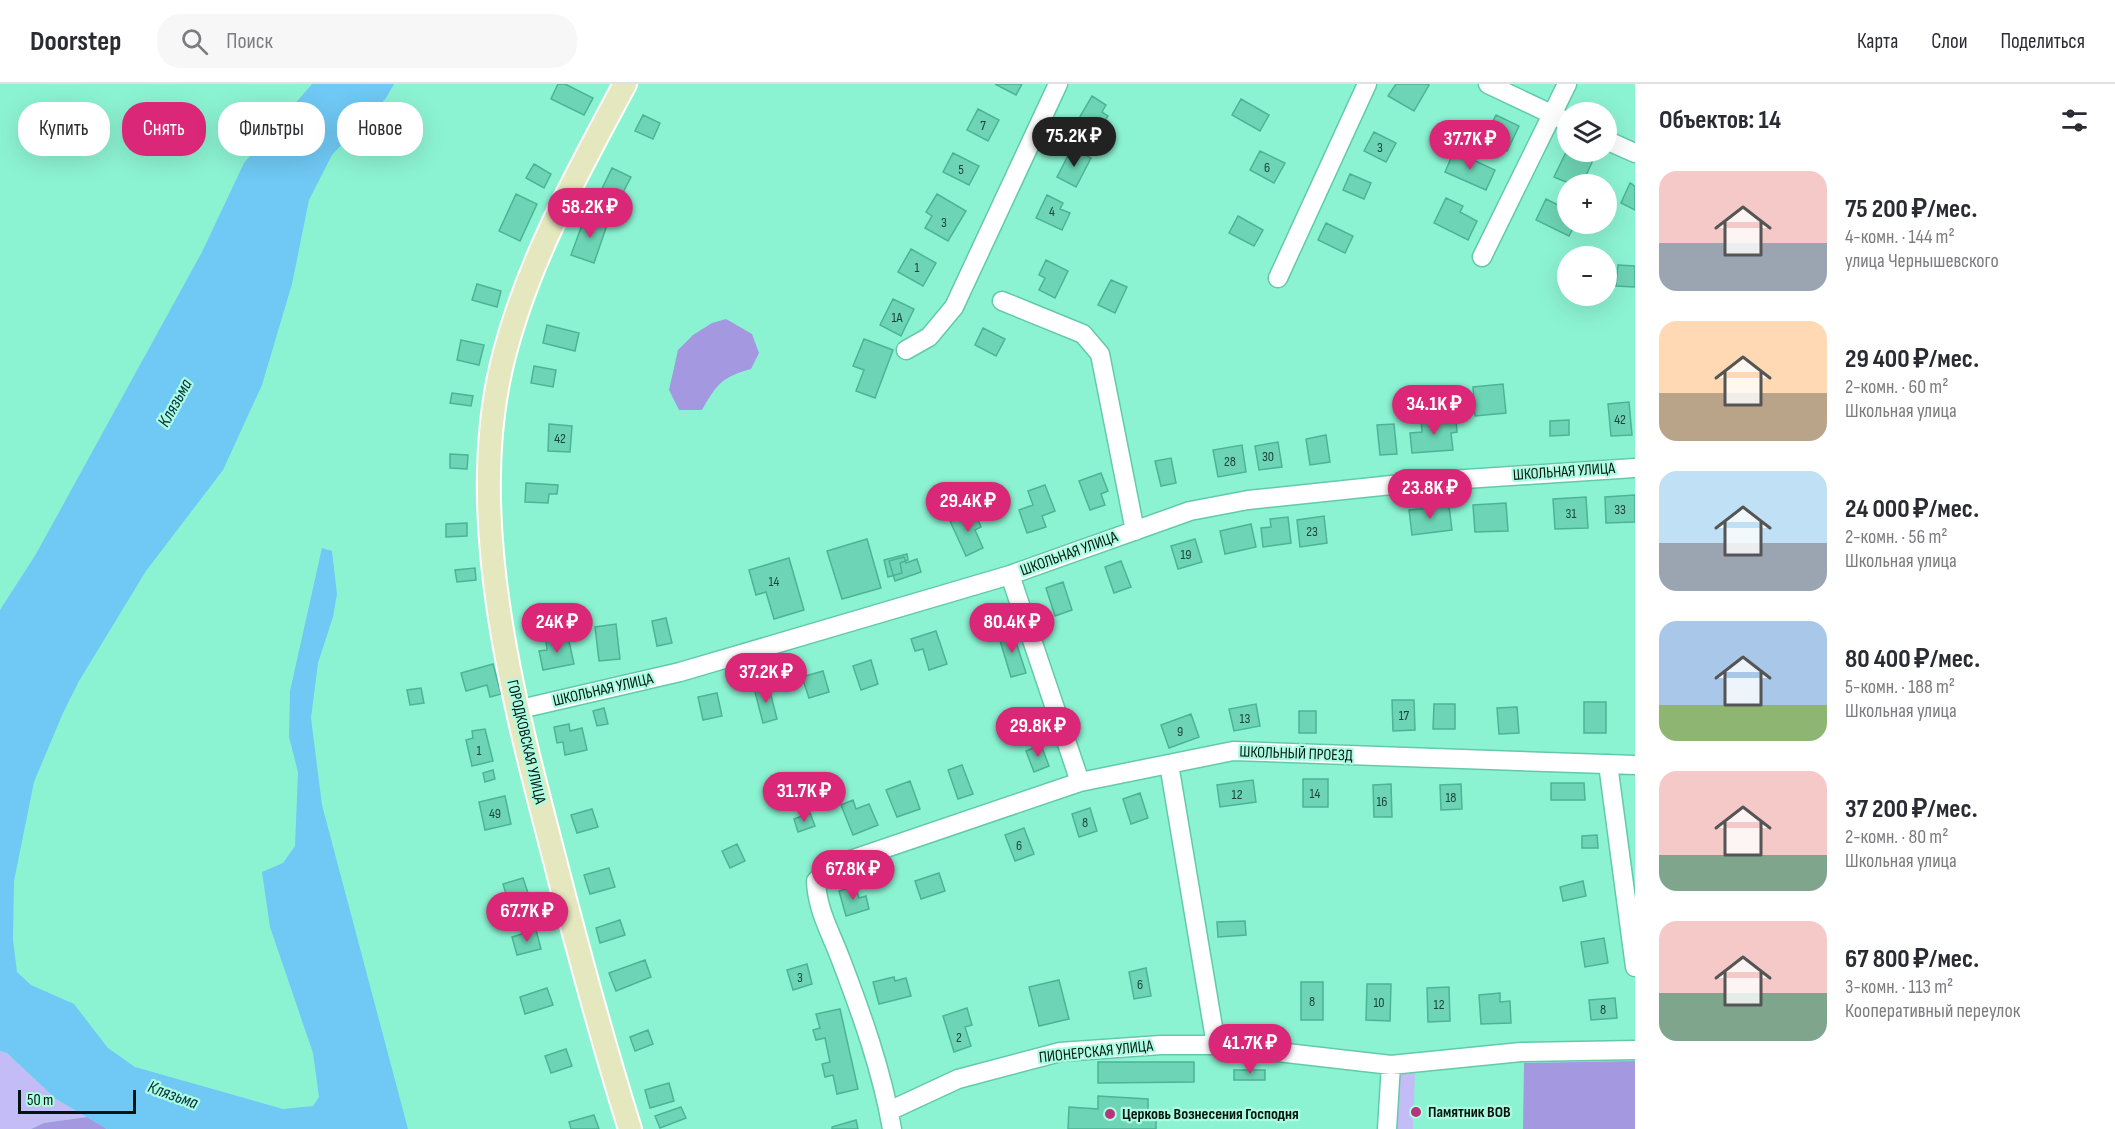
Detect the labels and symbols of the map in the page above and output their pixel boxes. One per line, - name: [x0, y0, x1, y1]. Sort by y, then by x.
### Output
- house number: 7: [980, 117, 986, 134]
- pin: 75.2K ₽: [1019, 117, 1129, 168]
- pin: 37.7K ₽: [1415, 120, 1525, 171]
- house number: 3: [1377, 139, 1383, 156]
- house number: 6: [1264, 159, 1270, 176]
- house number: 5: [958, 161, 964, 178]
- pin: 58.2K ₽: [535, 188, 645, 239]
- house number: 4: [1049, 203, 1055, 220]
- house number: 3: [941, 214, 947, 231]
- house number: 1: [915, 259, 920, 276]
- house number: 1А: [891, 309, 904, 326]
- water label: Клязьма: [153, 375, 197, 431]
- pin: 34.1K ₽: [1379, 385, 1489, 436]
- house number: 42: [1614, 411, 1626, 428]
- house number: 42: [554, 430, 566, 447]
- house number: 30: [1262, 448, 1274, 465]
- house number: 28: [1224, 453, 1236, 470]
- street label: ШКОЛЬНАЯ УЛИЦА: [1512, 459, 1616, 485]
- pin: 23.8K ₽: [1375, 469, 1485, 520]
- pin: 29.4K ₽: [913, 482, 1023, 533]
- house number: 33: [1614, 501, 1626, 518]
- house number: 31: [1566, 505, 1576, 522]
- house number: 23: [1306, 523, 1318, 540]
- street label: ШКОЛЬНАЯ УЛИЦА: [1018, 528, 1120, 580]
- house number: 19: [1180, 546, 1192, 563]
- house number: 14: [769, 573, 780, 590]
- pin: 24K ₽: [515, 603, 599, 654]
- pin: 80.4K ₽: [957, 603, 1067, 654]
- pin: 37.2K ₽: [711, 653, 821, 704]
- street label: ШКОЛЬНАЯ УЛИЦА: [551, 669, 655, 711]
- street label: ГОРОДКОВСКАЯ УЛИЦА: [502, 678, 550, 806]
- pin: 29.8K ₽: [983, 707, 1093, 758]
- house number: 17: [1399, 707, 1410, 724]
- house number: 13: [1240, 710, 1251, 727]
- house number: 9: [1177, 723, 1183, 740]
- house number: 1: [477, 742, 482, 759]
- street label: ШКОЛЬНЫЙ ПРОЕЗД: [1239, 743, 1353, 765]
- pin: 31.7K ₽: [749, 772, 859, 823]
- house number: 14: [1310, 785, 1321, 802]
- house number: 12: [1232, 786, 1243, 803]
- house number: 18: [1445, 789, 1457, 806]
- house number: 16: [1376, 793, 1388, 810]
- house number: 49: [489, 805, 501, 822]
- house number: 8: [1082, 814, 1088, 831]
- house number: 6: [1016, 837, 1022, 854]
- pin: 67.8K ₽: [798, 850, 908, 901]
- pin: 67.7K ₽: [472, 892, 582, 943]
- house number: 3: [797, 969, 803, 986]
- house number: 6: [1137, 976, 1143, 993]
- house number: 8: [1309, 993, 1315, 1010]
- house number: 10: [1373, 994, 1385, 1011]
- house number: 12: [1434, 996, 1445, 1013]
- house number: 8: [1600, 1001, 1606, 1018]
- pin: 41.7K ₽: [1195, 1024, 1305, 1075]
- house number: 2: [956, 1029, 962, 1046]
- street label: ПИОНЕРСКАЯ УЛИЦА: [1038, 1037, 1154, 1067]
- water label: Клязьма: [145, 1076, 202, 1114]
- scale bar: [18, 1087, 136, 1114]
- place label: Памятник ВОВ: [1428, 1103, 1511, 1122]
- place label: Церковь Вознесения Господня: [1122, 1105, 1299, 1124]
- marker: Памятник ВОВ: [1409, 1105, 1423, 1119]
- marker: Церковь Вознесения Господня: [1103, 1107, 1117, 1121]

